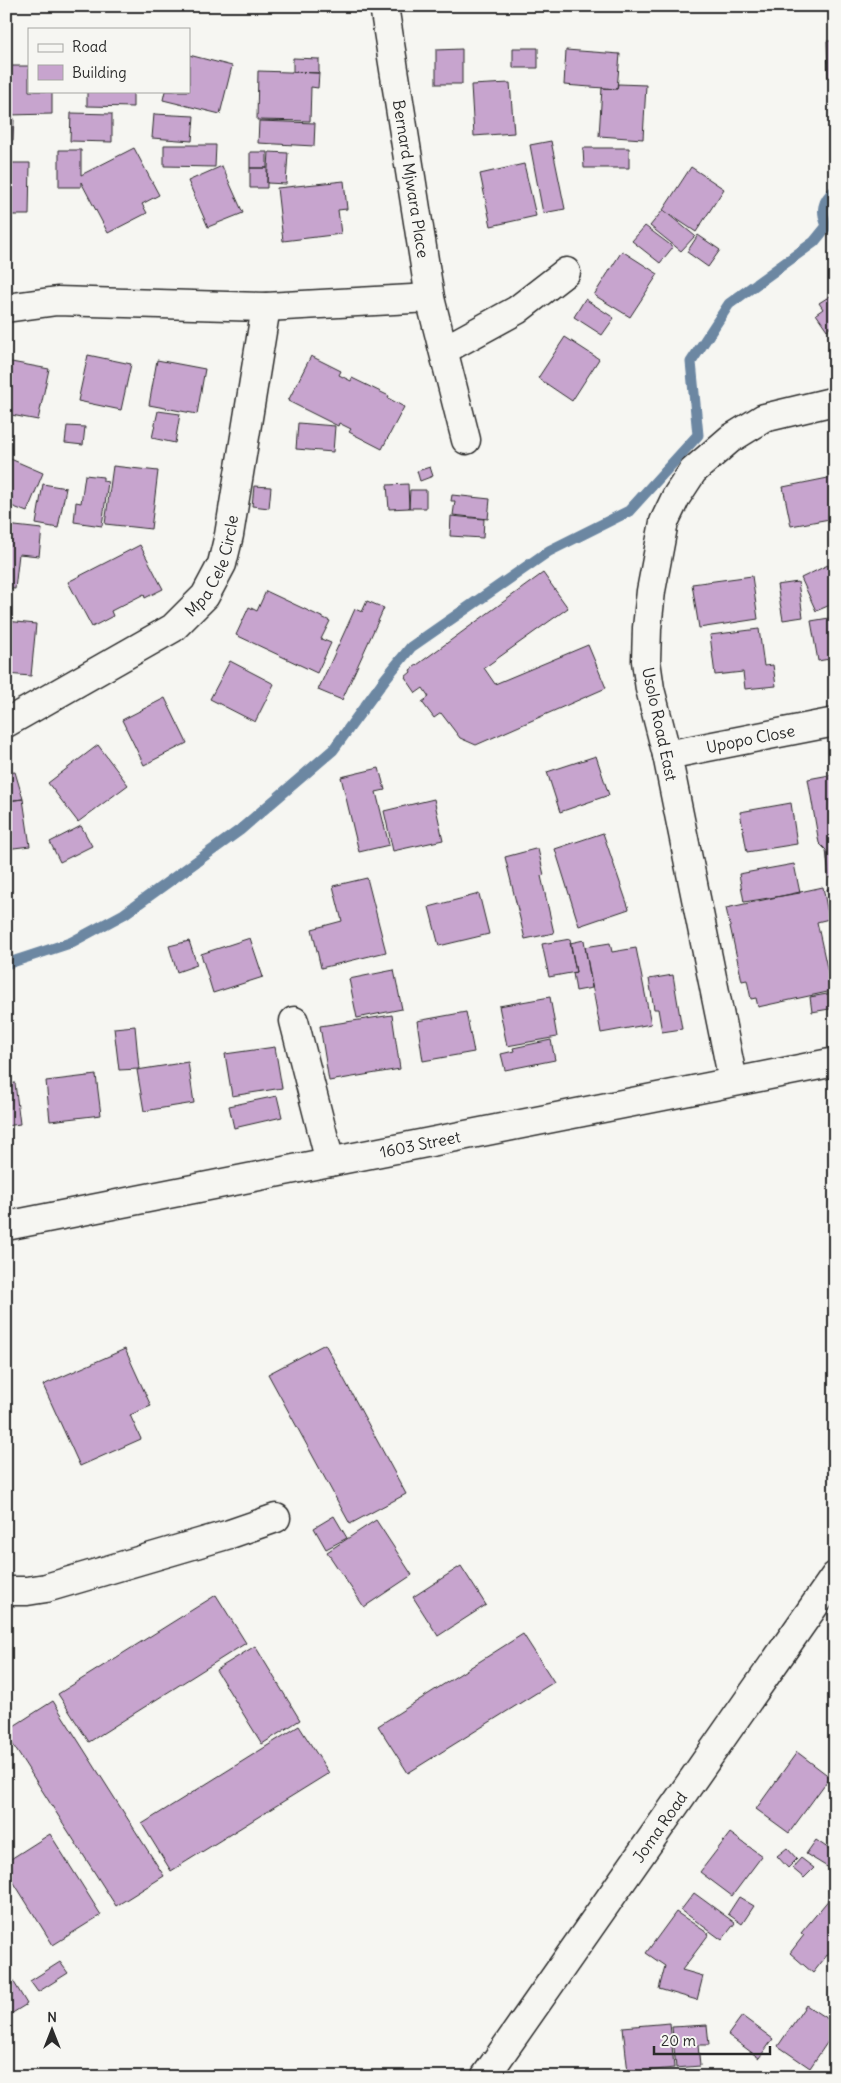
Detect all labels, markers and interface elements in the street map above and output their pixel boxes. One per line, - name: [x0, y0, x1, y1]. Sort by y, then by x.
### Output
- legend: [28, 28, 190, 92]
- text: Road: [72, 37, 107, 56]
- text: Building: [72, 63, 127, 82]
- street label: Bernard Mjwara Place: [389, 98, 434, 259]
- street label: Mpa Cele Circle: [180, 514, 242, 621]
- street label: Usolo Road East: [638, 665, 682, 783]
- street label: Upopo Close: [704, 720, 796, 757]
- street label: 1603 Street: [378, 1126, 463, 1162]
- street label: Joma Road: [628, 1788, 691, 1866]
- north arrow: [28, 2006, 78, 2056]
- text: N: [47, 2008, 57, 2026]
- scale bar: [654, 2023, 770, 2055]
- text: 20 m: [661, 2031, 696, 2050]

